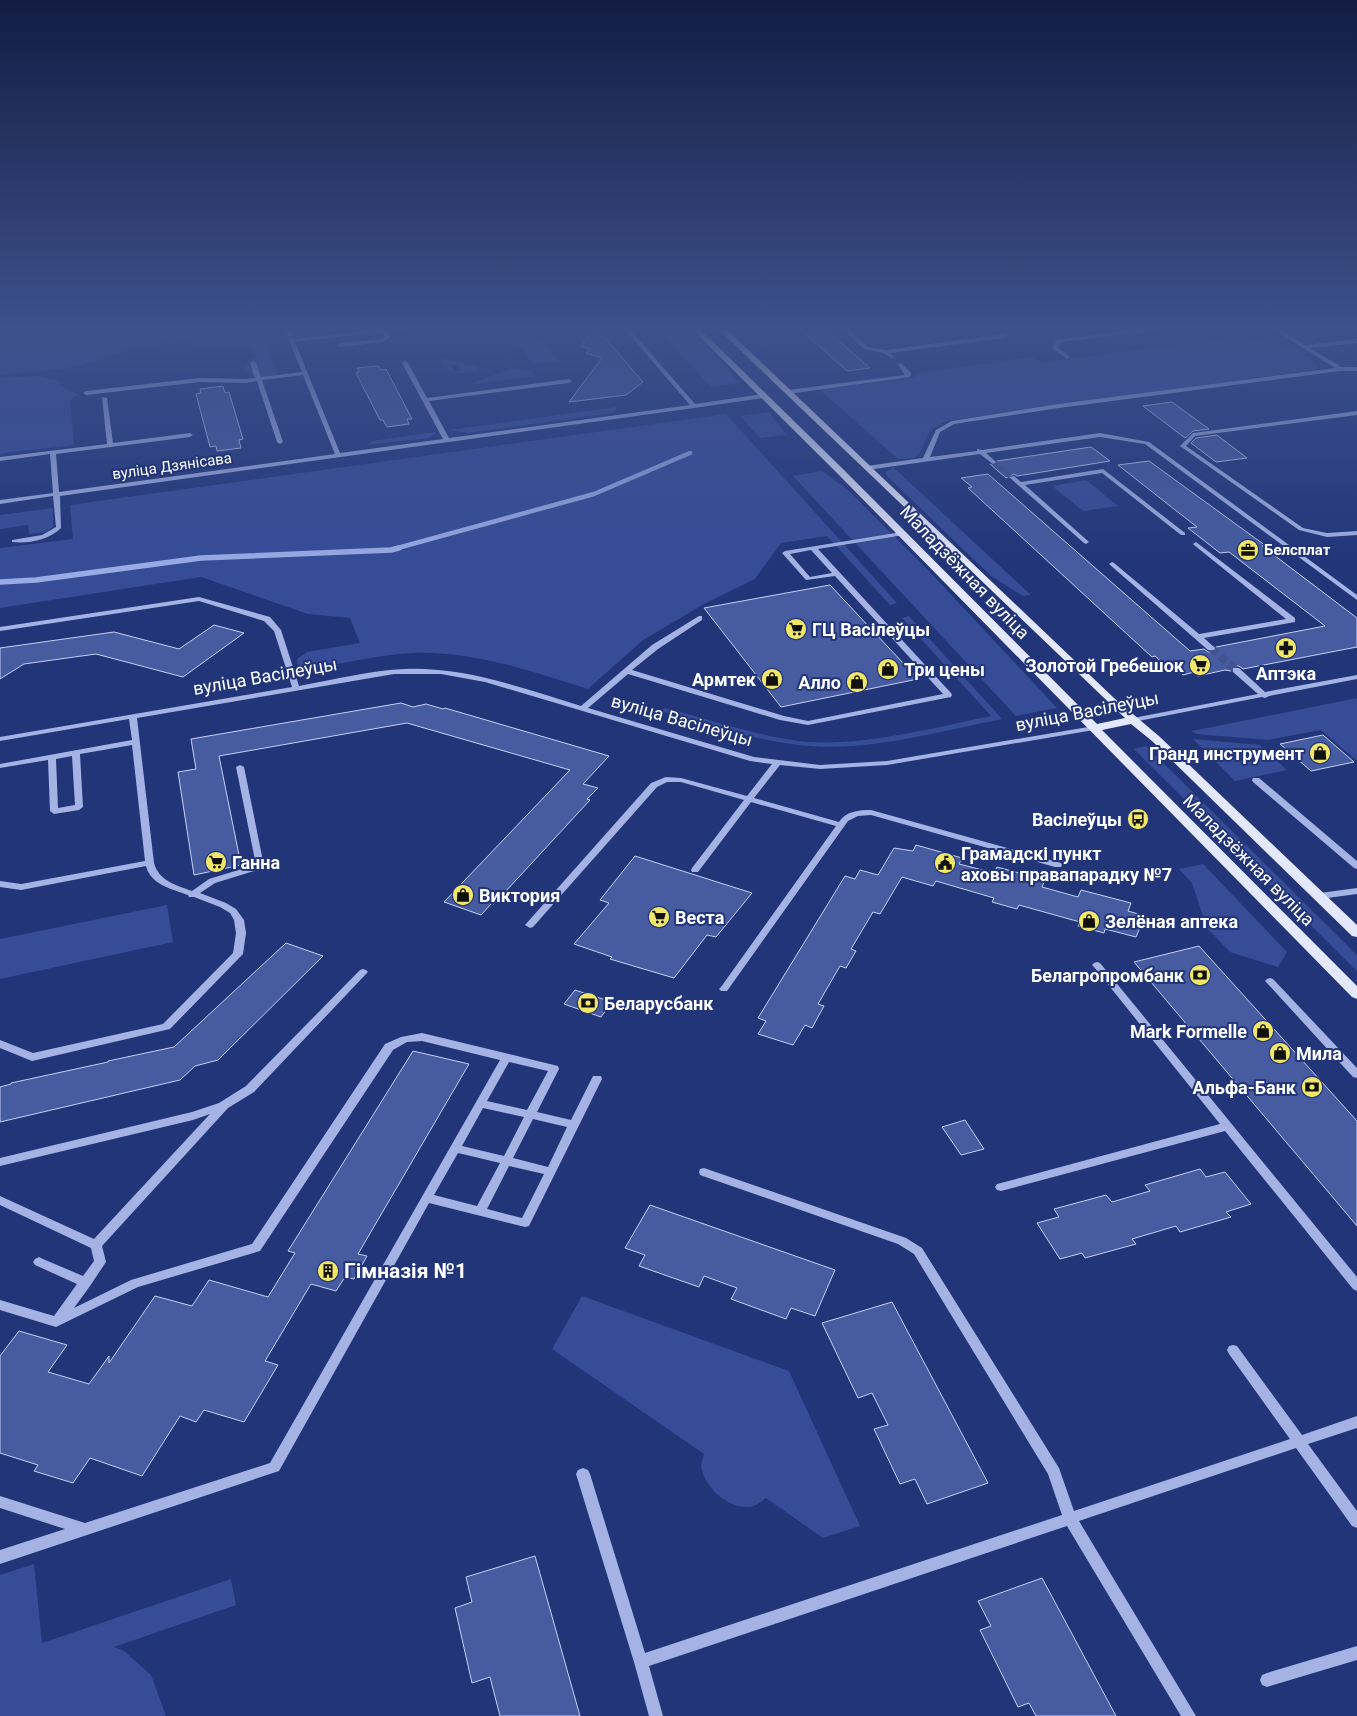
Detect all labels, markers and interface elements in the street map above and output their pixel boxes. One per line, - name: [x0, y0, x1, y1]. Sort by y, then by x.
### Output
- street label: вуліца Дзянісава: [111, 449, 233, 483]
- street label: Маладзёжная вуліца: [896, 501, 1034, 643]
- office icon: Белсплат: [1236, 538, 1260, 562]
- place label: Белсплат: [1264, 541, 1331, 559]
- supermarket icon: ГЦ Васілеўцы: [784, 617, 808, 641]
- place label: ГЦ Васілеўцы: [812, 619, 930, 640]
- pharmacy icon: Аптэка: [1274, 636, 1298, 660]
- street label: вуліца Васілеўцы: [191, 653, 339, 699]
- supermarket icon: Золотой Гребешок: [1188, 653, 1212, 677]
- place label: Золотой Гребешок: [1026, 655, 1185, 676]
- shop icon: Три цены: [876, 657, 900, 681]
- place label: Три цены: [904, 659, 985, 680]
- place label: Аптэка: [1256, 663, 1317, 684]
- shop icon: Армтек: [760, 667, 784, 691]
- place label: Армтек: [692, 669, 757, 690]
- shop icon: Алло: [845, 670, 869, 694]
- place label: Алло: [798, 672, 841, 693]
- street label: вуліца Васілеўцы: [1013, 687, 1161, 735]
- street label: вуліца Васілеўцы: [609, 690, 755, 750]
- shop icon: Гранд инструмент: [1308, 741, 1332, 765]
- place label: Гранд инструмент: [1149, 743, 1304, 764]
- street label: Маладзёжная вуліца: [1179, 790, 1319, 930]
- bus stop icon: Васілеўцы: [1126, 807, 1150, 831]
- place label: Васілеўцы: [1032, 809, 1122, 830]
- place label: Грамадскі пункт аховы правапарадку №7: [961, 843, 1172, 885]
- supermarket icon: Ганна: [204, 850, 228, 874]
- public building icon: Грамадскі пункт аховы правапарадку №7: [933, 851, 957, 875]
- place label: Ганна: [232, 852, 280, 873]
- shop icon: Виктория: [451, 883, 475, 907]
- place label: Виктория: [479, 885, 560, 906]
- supermarket icon: Веста: [647, 905, 671, 929]
- place label: Веста: [675, 907, 725, 928]
- shop icon: Зелёная аптека: [1077, 909, 1101, 933]
- place label: Зелёная аптека: [1105, 911, 1238, 932]
- bank icon: Белагропромбанк: [1188, 963, 1212, 987]
- place label: Белагропромбанк: [1031, 965, 1185, 986]
- bank icon: Беларусбанк: [576, 991, 600, 1015]
- place label: Беларусбанк: [604, 993, 714, 1014]
- shop icon: Mark Formelle: [1251, 1019, 1275, 1043]
- place label: Mark Formelle: [1130, 1021, 1247, 1042]
- shop icon: Мила: [1268, 1041, 1292, 1065]
- place label: Мила: [1296, 1043, 1342, 1064]
- bank icon: Альфа-Банк: [1300, 1075, 1324, 1099]
- place label: Альфа-Банк: [1192, 1077, 1297, 1098]
- building icon: Гімназія №1: [316, 1259, 340, 1283]
- place label: Гімназія №1: [344, 1259, 467, 1283]

